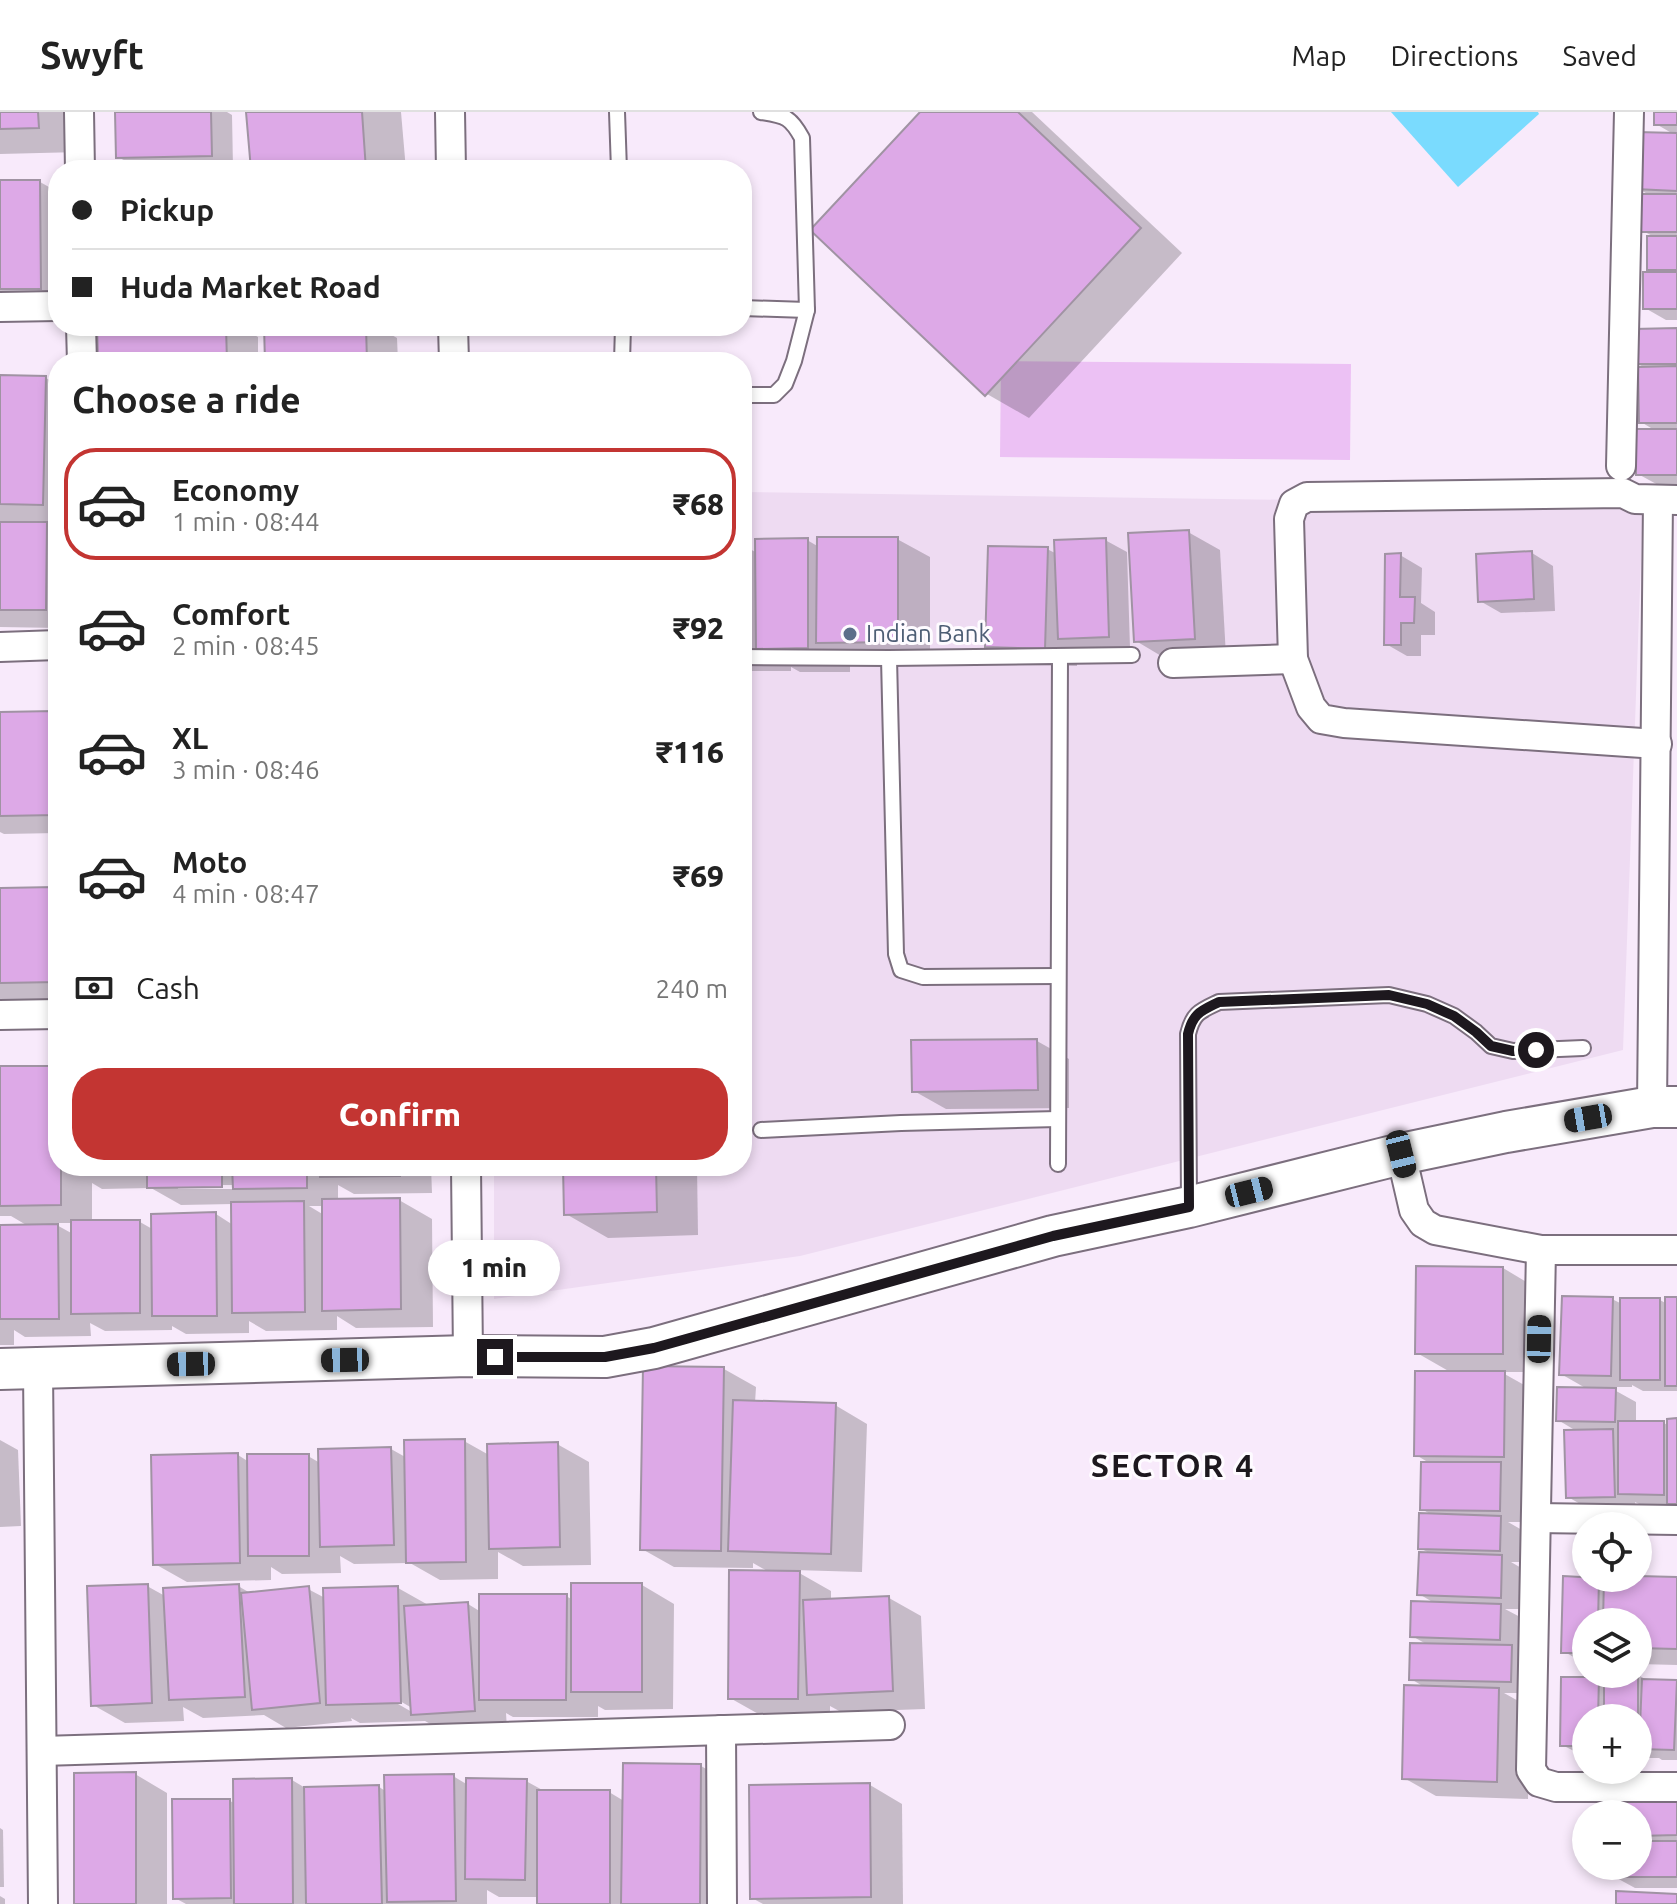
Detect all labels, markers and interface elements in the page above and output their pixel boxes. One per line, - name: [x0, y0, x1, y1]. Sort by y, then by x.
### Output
- text: Swyft: [40, 34, 144, 76]
- text: Map: [1291, 40, 1347, 71]
- text: Directions: [1391, 40, 1518, 71]
- text: Saved: [1562, 40, 1637, 71]
- text: Pickup: [120, 193, 214, 227]
- text: Huda Market Road: [120, 270, 381, 304]
- text: Choose a ride: [72, 379, 301, 420]
- icon: car: [76, 468, 148, 540]
- text: Economy: [172, 473, 299, 507]
- text: ₹68: [673, 487, 724, 521]
- text: 1 min · 08:44: [172, 507, 320, 536]
- icon: car: [76, 592, 148, 664]
- text: Comfort: [172, 597, 290, 631]
- text: ₹92: [673, 611, 724, 645]
- place label: Indian Bank: [866, 620, 991, 647]
- marker: Indian Bank: [841, 625, 859, 643]
- text: 2 min · 08:45: [172, 631, 320, 660]
- icon: car: [76, 716, 148, 788]
- text: XL: [172, 721, 208, 755]
- text: ₹116: [656, 735, 724, 769]
- text: 3 min · 08:46: [172, 755, 320, 784]
- icon: car: [76, 840, 148, 912]
- text: Moto: [172, 845, 247, 879]
- text: ₹69: [673, 859, 724, 893]
- text: 4 min · 08:47: [172, 879, 320, 908]
- icon: cash: [72, 966, 116, 1010]
- text: Cash: [136, 971, 200, 1005]
- text: 240 m: [656, 974, 728, 1003]
- route start: [1518, 1032, 1554, 1068]
- button: Confirm: [72, 1068, 728, 1160]
- car: [1562, 1102, 1614, 1134]
- car: [1384, 1128, 1418, 1180]
- car: [1223, 1175, 1275, 1209]
- callout: 1 min: [429, 1241, 561, 1297]
- text: 1 min: [461, 1253, 527, 1282]
- car: [1527, 1315, 1551, 1363]
- route end: [477, 1339, 513, 1375]
- car: [321, 1348, 369, 1372]
- car: [167, 1352, 215, 1376]
- district label: SECTOR 4: [1091, 1447, 1255, 1483]
- map controls: [1572, 1512, 1652, 1880]
- button: locate: [1572, 1512, 1652, 1592]
- button: layers: [1572, 1608, 1652, 1688]
- button: +: [1572, 1704, 1652, 1784]
- button: −: [1572, 1800, 1652, 1880]

